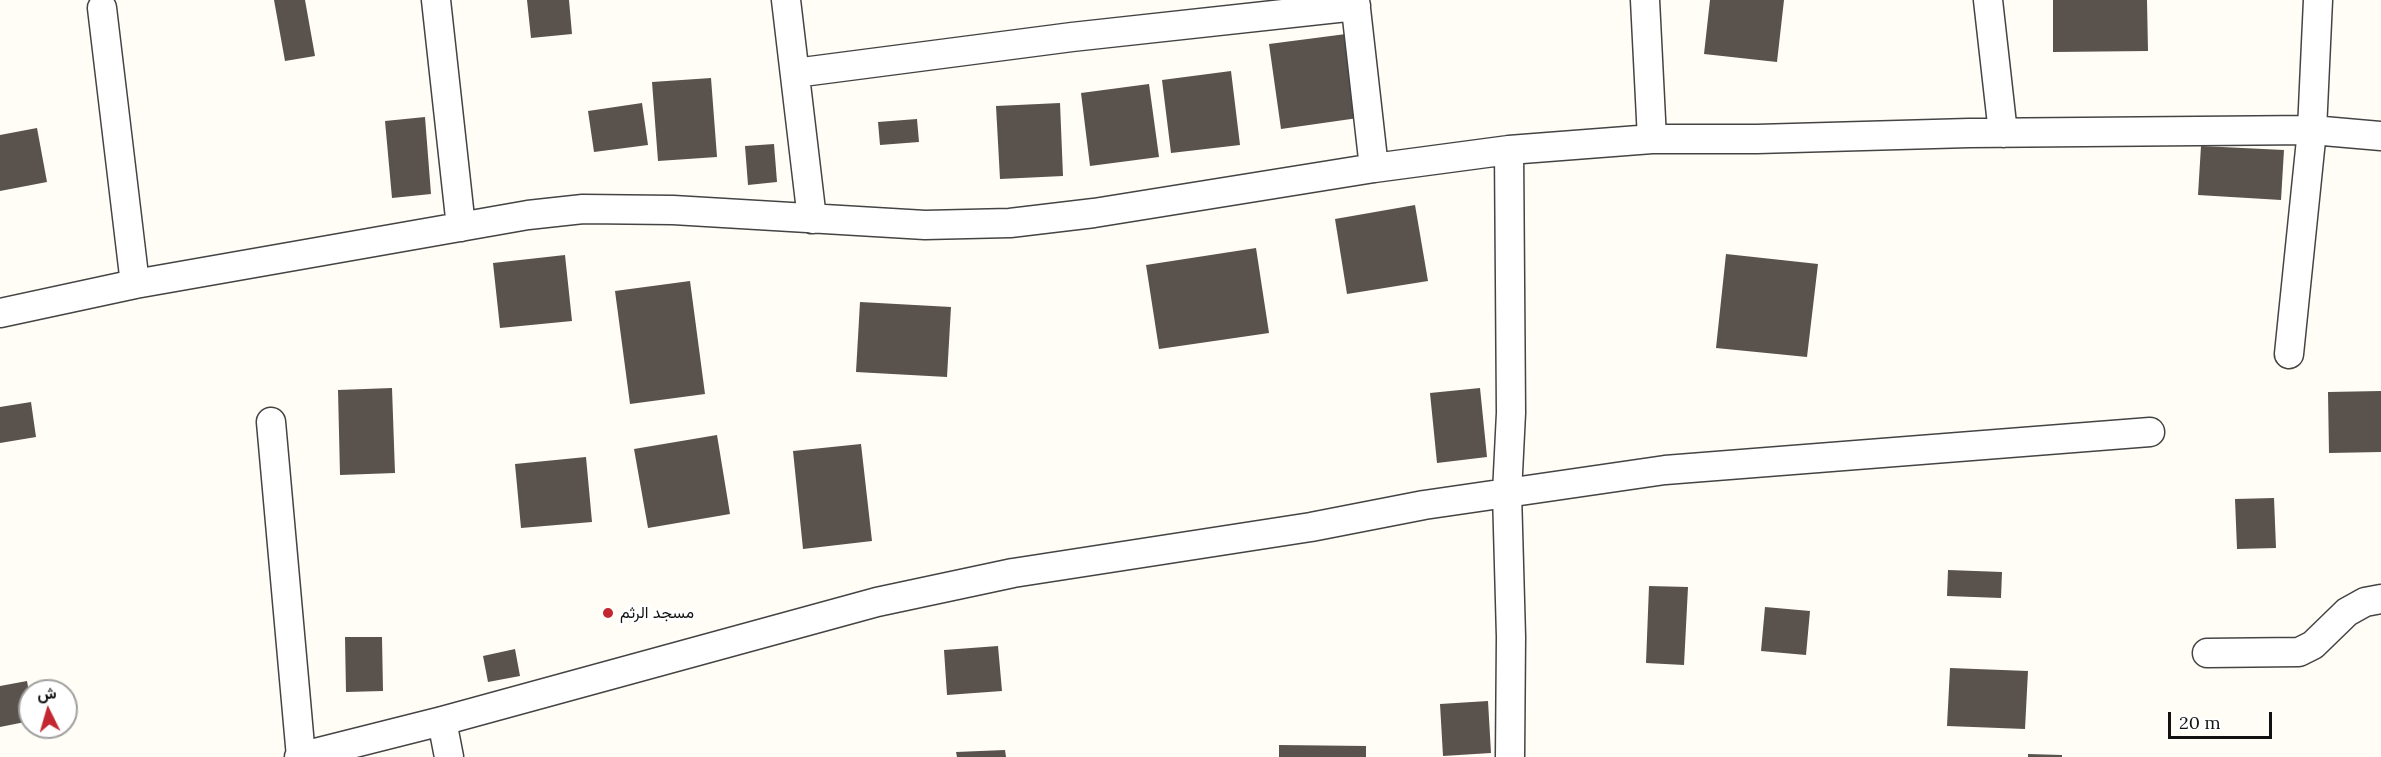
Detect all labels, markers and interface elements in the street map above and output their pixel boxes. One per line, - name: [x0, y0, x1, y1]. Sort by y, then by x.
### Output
- place label: مسجد الرثم: [620, 603, 694, 623]
- marker: مسجد الرثم: [601, 606, 615, 620]
- north arrow: [18, 679, 78, 739]
- text: ش: [36, 682, 57, 704]
- scale bar: [2171, 700, 2274, 738]
- text: 20 m: [2179, 711, 2221, 734]

